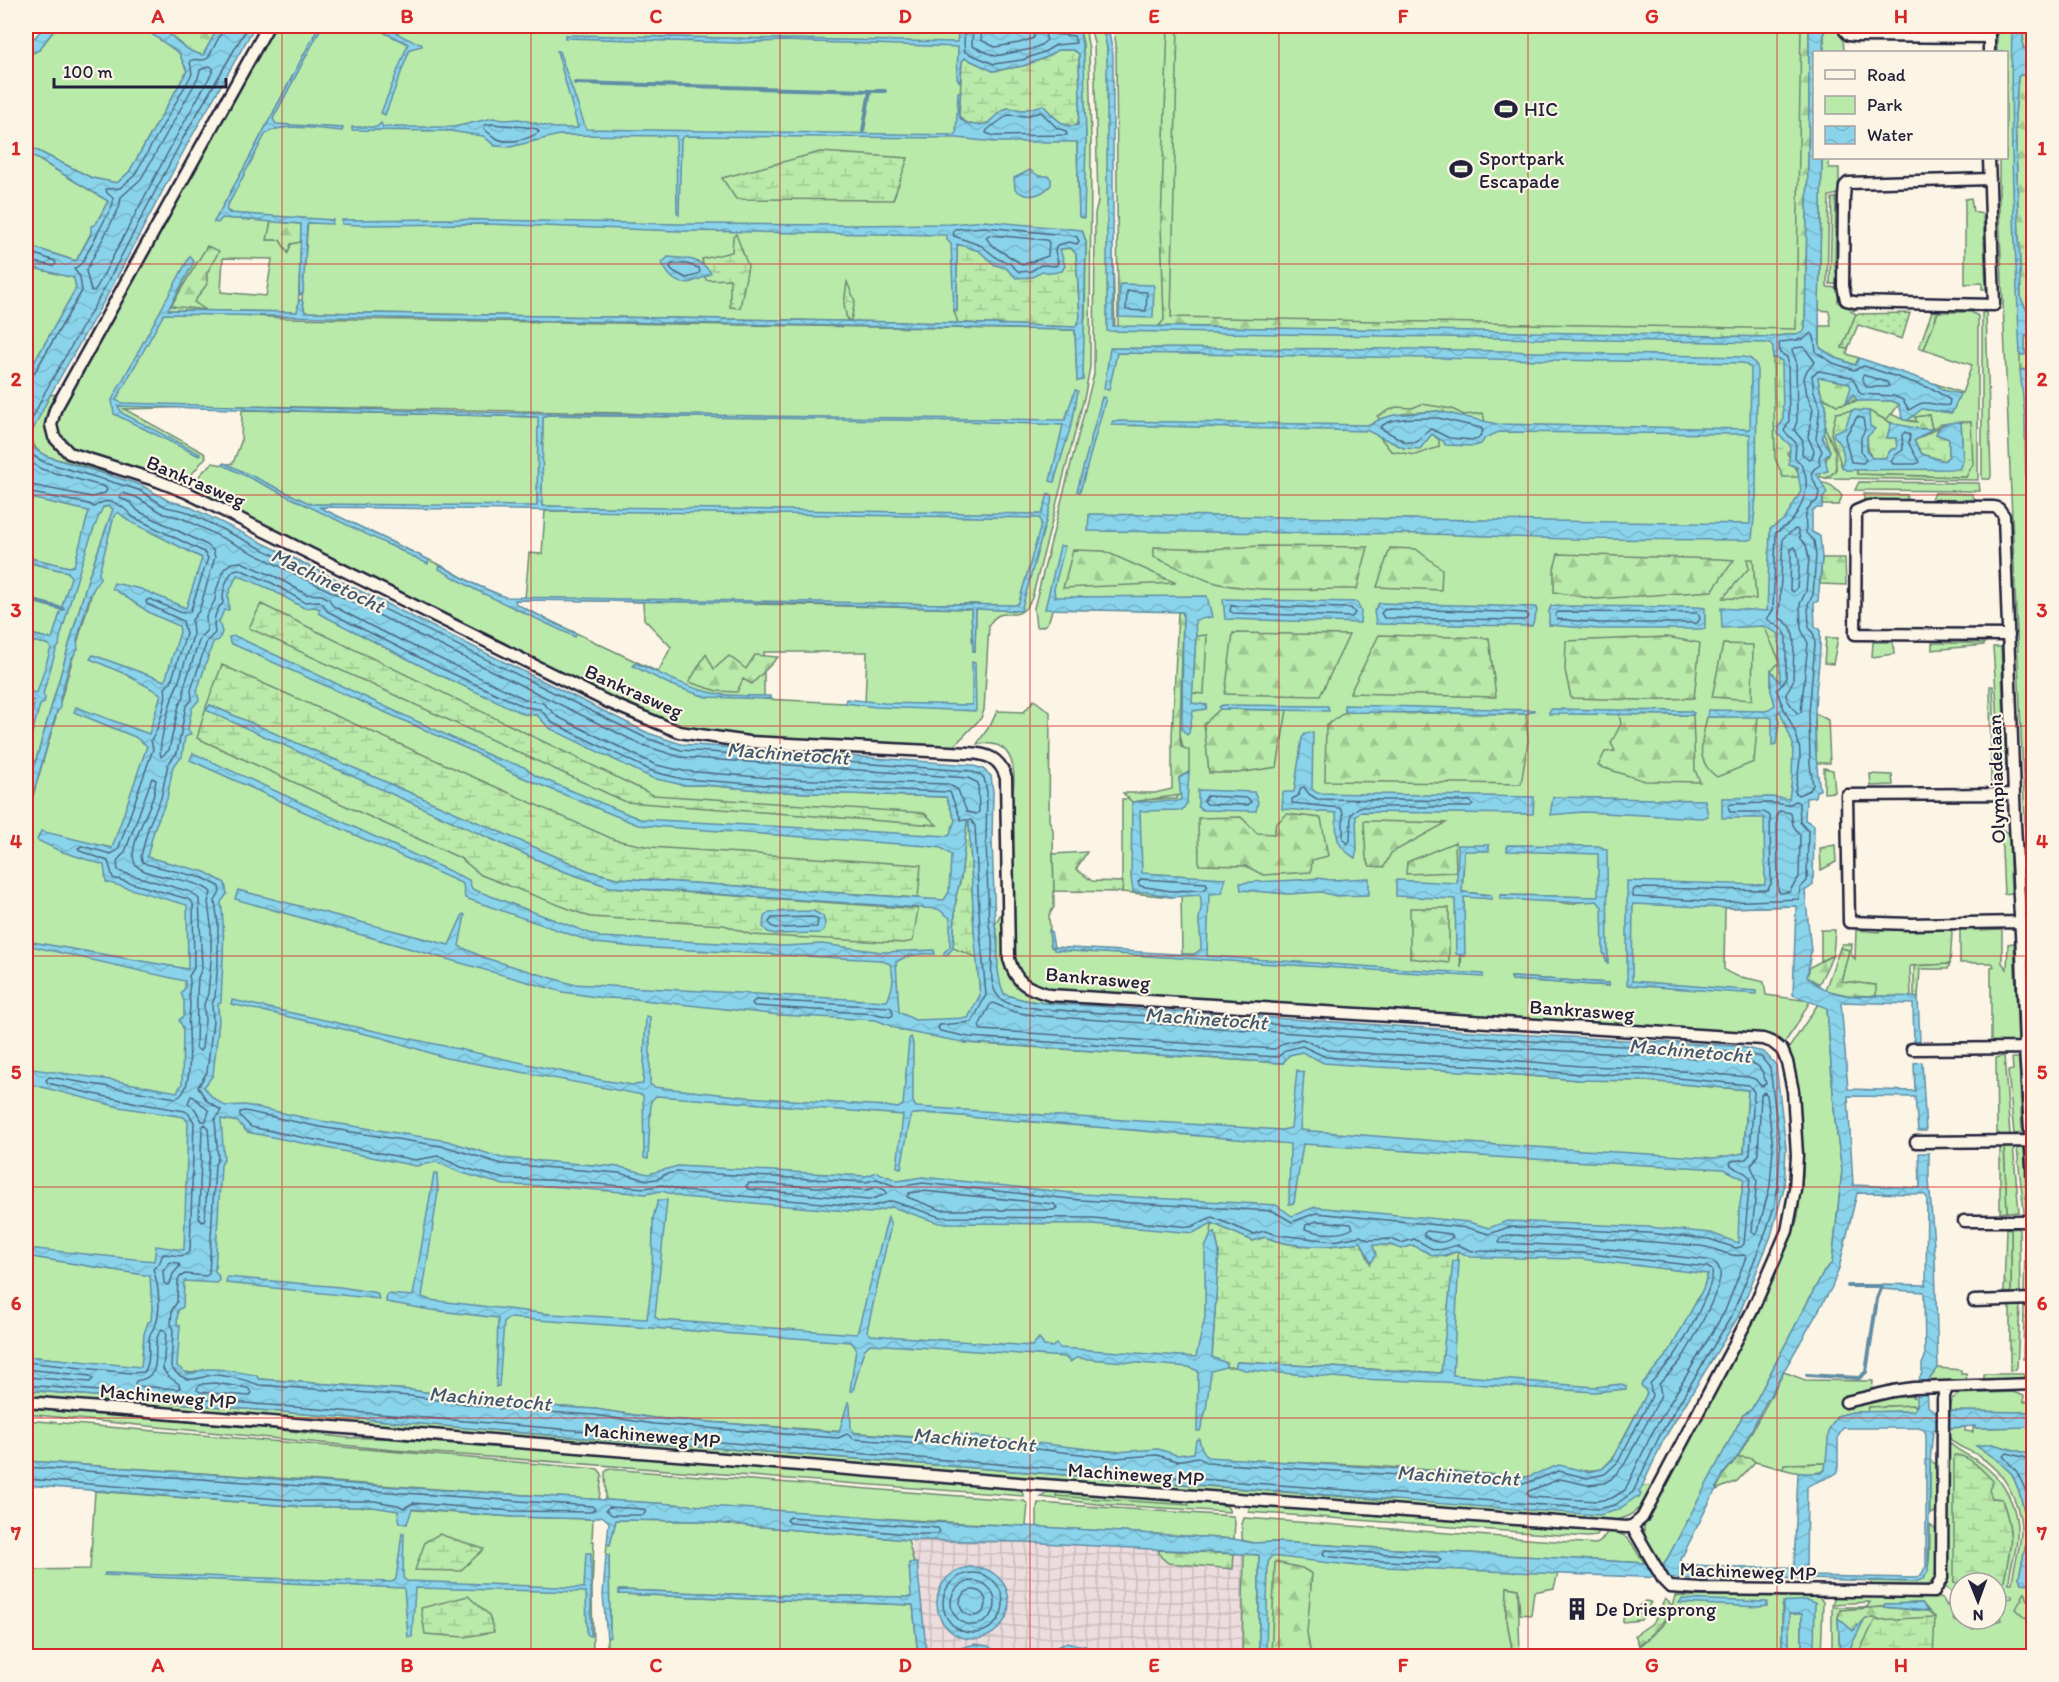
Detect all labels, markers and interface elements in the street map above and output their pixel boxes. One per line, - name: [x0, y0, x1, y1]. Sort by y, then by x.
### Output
- text: A: [151, 4, 165, 28]
- text: B: [401, 4, 414, 28]
- text: C: [650, 4, 663, 28]
- text: D: [898, 4, 912, 28]
- text: E: [1148, 4, 1160, 28]
- text: F: [1398, 4, 1409, 28]
- text: G: [1645, 4, 1659, 28]
- text: H: [1894, 4, 1908, 28]
- scale bar: [54, 51, 226, 89]
- legend: [1813, 51, 2008, 159]
- text: 100 m: [63, 61, 113, 83]
- text: Road: [1867, 64, 1906, 86]
- text: Park: [1867, 94, 1902, 116]
- sports icon: HIC: [1493, 96, 1519, 122]
- place label: HIC: [1524, 97, 1558, 121]
- text: Water: [1867, 124, 1913, 146]
- text: 1: [11, 136, 21, 160]
- text: 1: [2037, 136, 2047, 160]
- place label: Sportpark Escapade: [1479, 146, 1565, 193]
- sports icon: Sportpark Escapade: [1448, 156, 1474, 182]
- text: 2: [11, 367, 22, 391]
- text: 2: [2037, 367, 2048, 391]
- street label: Bankrasweg: [143, 449, 250, 513]
- water label: Machinetocht: [267, 542, 391, 619]
- text: 3: [11, 598, 22, 622]
- text: 3: [2037, 598, 2048, 622]
- street label: Bankrasweg: [581, 659, 688, 724]
- street label: Olympiadelaan: [1982, 714, 2010, 844]
- water label: Machinetocht: [726, 736, 852, 770]
- text: 4: [10, 829, 22, 853]
- text: 4: [2036, 829, 2048, 853]
- street label: Bankrasweg: [1045, 961, 1152, 995]
- street label: Bankrasweg: [1529, 994, 1636, 1026]
- water label: Machinetocht: [1144, 1001, 1270, 1035]
- water label: Machinetocht: [1628, 1032, 1754, 1068]
- text: 5: [11, 1060, 22, 1084]
- text: 5: [2037, 1060, 2048, 1084]
- text: 6: [11, 1291, 22, 1315]
- text: 6: [2037, 1291, 2048, 1315]
- street label: Machineweg MP: [99, 1378, 237, 1414]
- water label: Machinetocht: [428, 1380, 554, 1416]
- street label: Machineweg MP: [583, 1417, 721, 1453]
- water label: Machinetocht: [912, 1421, 1038, 1457]
- street label: Machineweg MP: [1067, 1457, 1205, 1491]
- water label: Machinetocht: [1396, 1459, 1522, 1491]
- text: 7: [10, 1521, 21, 1545]
- text: 7: [2036, 1521, 2047, 1545]
- street label: Machineweg MP: [1679, 1557, 1817, 1585]
- north arrow: [1948, 1571, 2008, 1631]
- building icon: De Driesprong: [1564, 1596, 1590, 1622]
- place label: De Driesprong: [1595, 1597, 1717, 1621]
- text: N: [1973, 1606, 1984, 1625]
- text: A: [151, 1653, 165, 1677]
- text: B: [401, 1653, 414, 1677]
- text: C: [650, 1653, 663, 1677]
- text: D: [898, 1653, 912, 1677]
- text: E: [1148, 1653, 1160, 1677]
- text: F: [1398, 1653, 1409, 1677]
- text: G: [1645, 1653, 1659, 1677]
- text: H: [1894, 1653, 1908, 1677]

